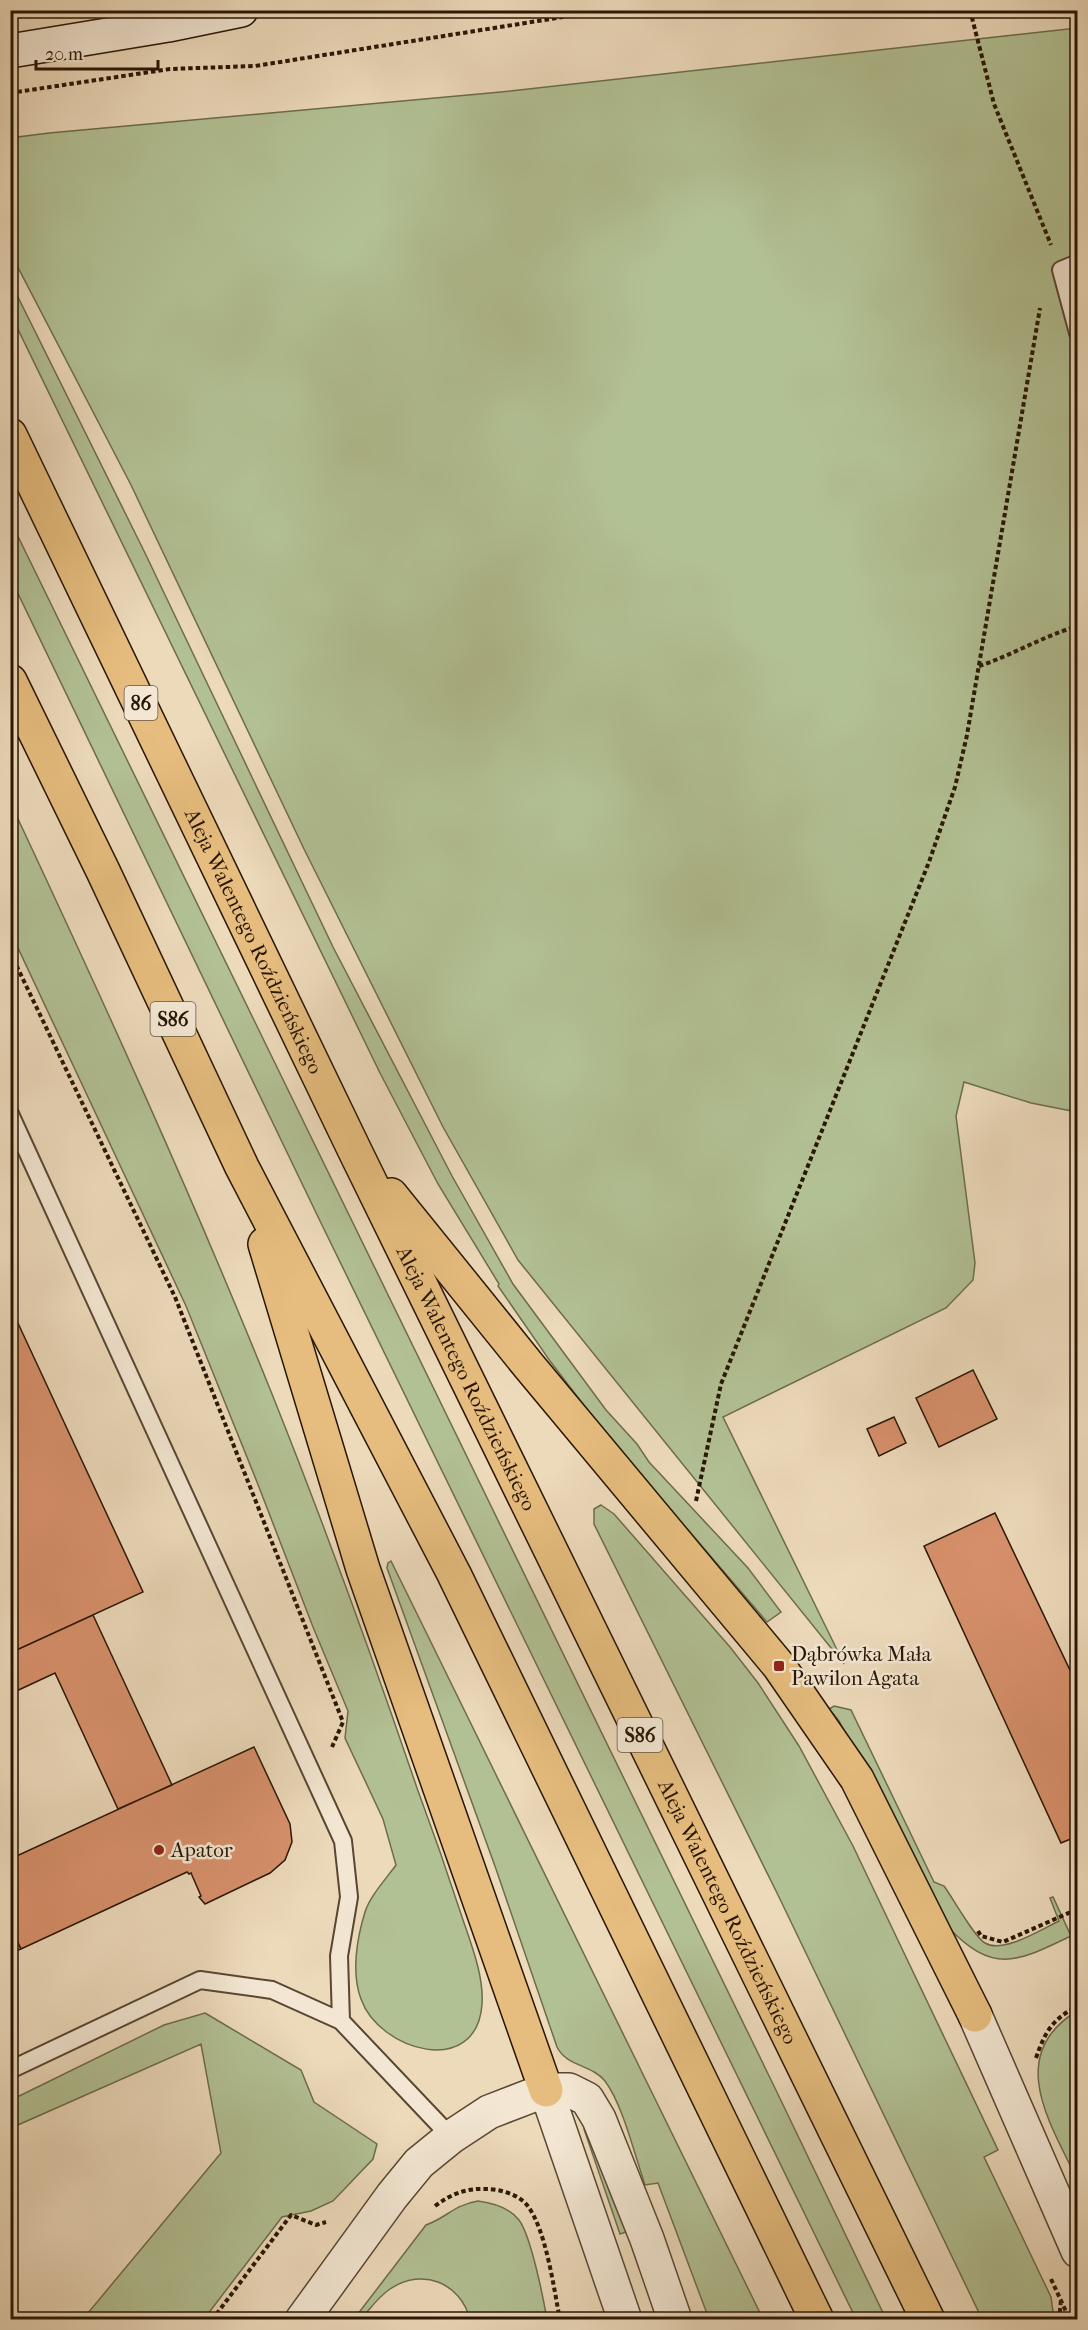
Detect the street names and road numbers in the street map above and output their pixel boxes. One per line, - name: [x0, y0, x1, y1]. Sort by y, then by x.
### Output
- road number: 86: [124, 686, 158, 720]
- street label: Aleja Walentego Roździeńskiego: [179, 804, 328, 1078]
- road number: S86: [150, 1002, 195, 1036]
- street label: Aleja Walentego Roździeńskiego: [391, 1241, 541, 1515]
- road number: S86: [618, 1718, 662, 1752]
- street label: Aleja Walentego Roździeńskiego: [652, 1775, 803, 2048]

